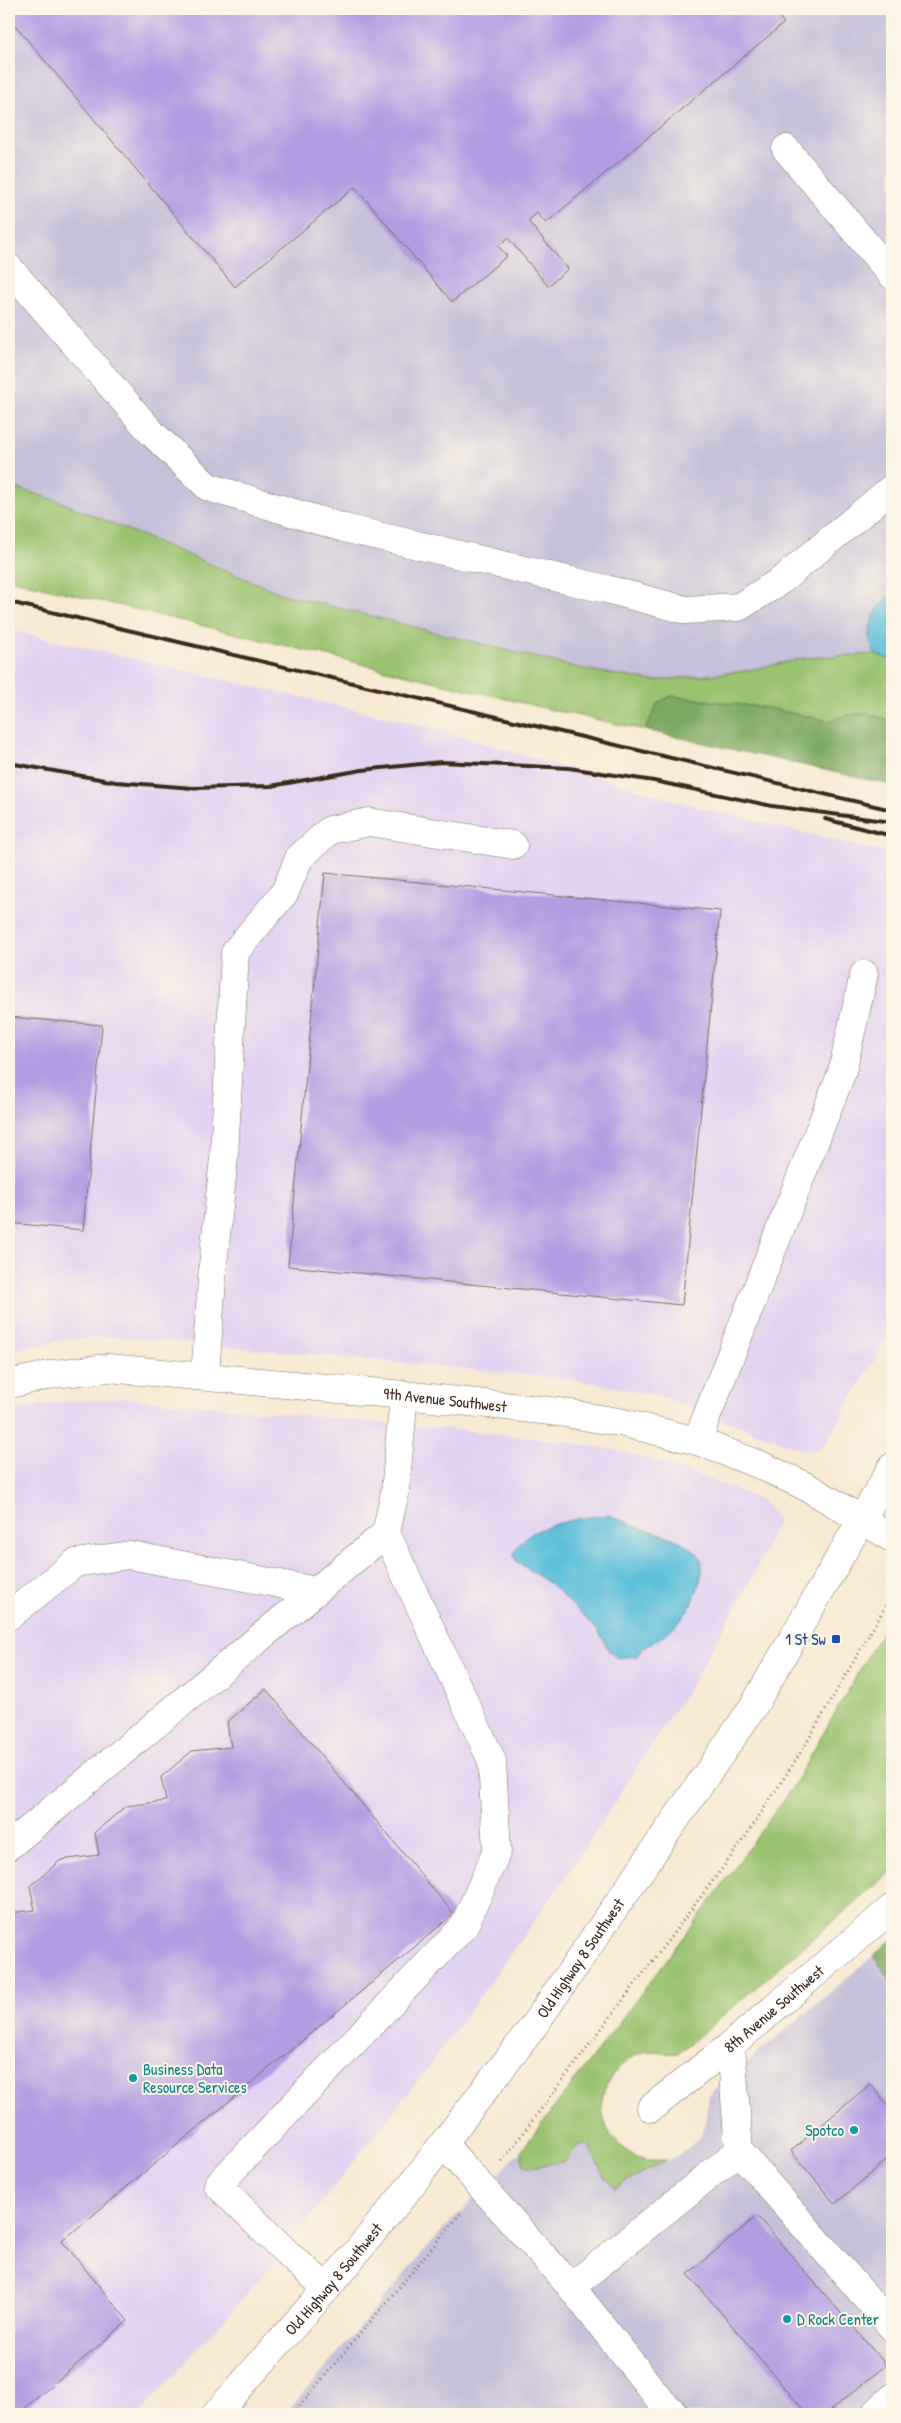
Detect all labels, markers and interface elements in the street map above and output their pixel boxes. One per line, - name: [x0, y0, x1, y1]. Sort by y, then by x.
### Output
- street label: 9th Avenue Southwest: [382, 1382, 508, 1417]
- place label: 1 St Sw: [785, 1628, 826, 1650]
- marker: 1 St Sw: [830, 1633, 842, 1645]
- street label: Old Highway 8 Southwest: [531, 1893, 629, 2022]
- street label: 8th Avenue Southwest: [719, 1959, 829, 2058]
- place label: Business Data Resource Services: [143, 2058, 247, 2098]
- marker: Business Data Resource Services: [127, 2072, 139, 2084]
- place label: Spotco: [805, 2119, 845, 2141]
- marker: Spotco: [848, 2124, 860, 2136]
- street label: Old Highway 8 Southwest: [280, 2218, 388, 2340]
- place label: D Rock Center: [797, 2308, 879, 2330]
- marker: D Rock Center: [781, 2313, 793, 2325]

